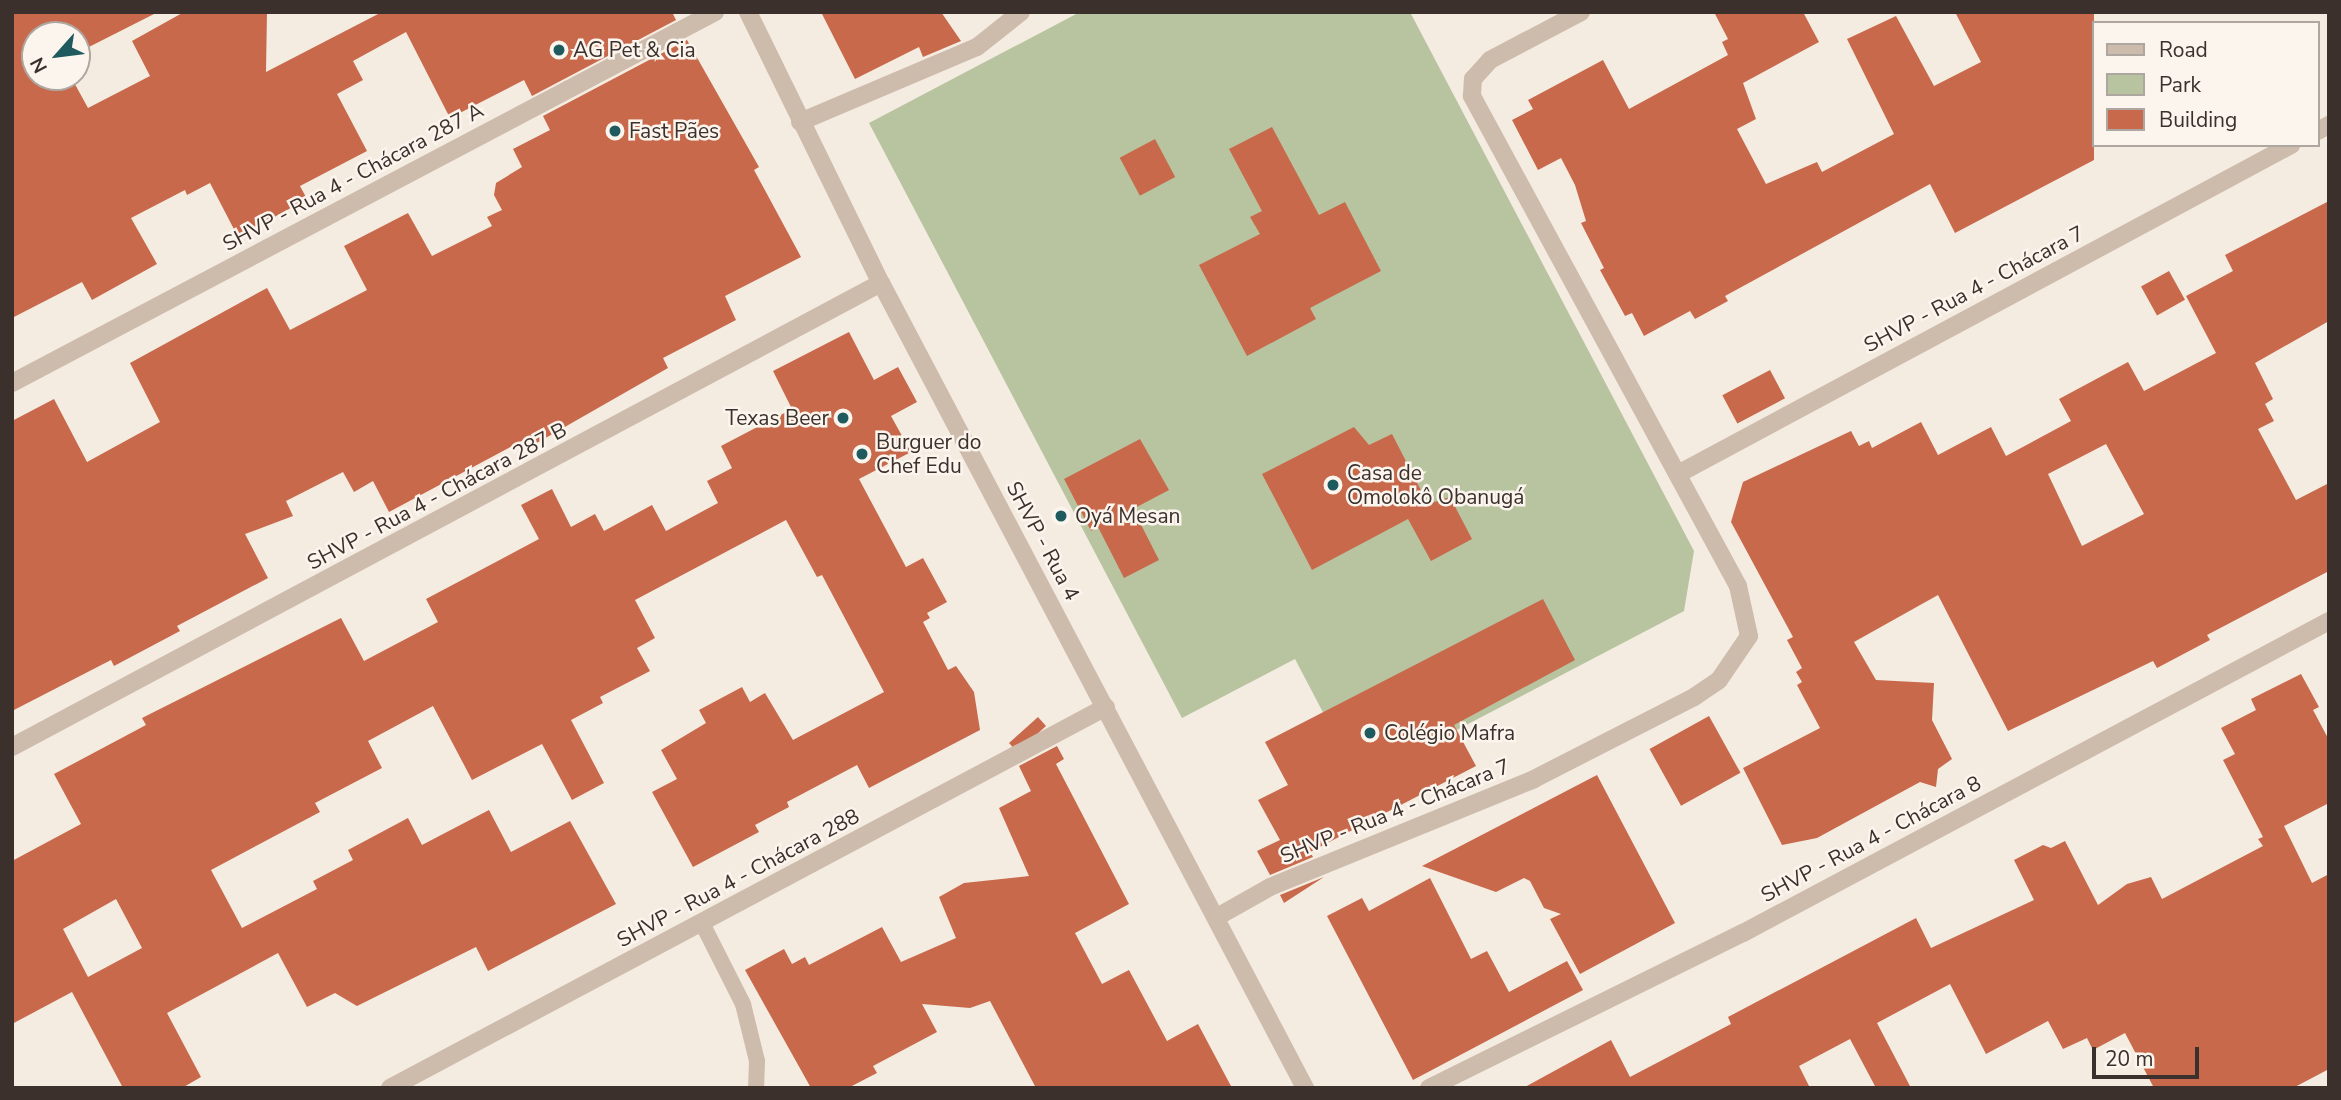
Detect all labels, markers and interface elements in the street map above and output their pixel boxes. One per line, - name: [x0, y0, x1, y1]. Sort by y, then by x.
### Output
- north arrow: [21, 21, 91, 91]
- legend: [2092, 21, 2320, 147]
- text: Road: [2159, 36, 2208, 64]
- place label: AG Pet & Cia: [573, 37, 696, 63]
- marker: AG Pet & Cia: [551, 42, 567, 58]
- text: N: [24, 53, 54, 77]
- text: Park: [2159, 71, 2201, 99]
- street label: SHVP - Rua 4 - Chácara 287 A: [218, 97, 488, 257]
- text: Building: [2159, 106, 2237, 134]
- place label: Fast Pães: [629, 118, 719, 144]
- marker: Fast Pães: [607, 123, 623, 139]
- street label: SHVP - Rua 4 - Chácara 7: [1860, 220, 2088, 358]
- place label: Texas Beer: [725, 405, 829, 431]
- marker: Texas Beer: [835, 410, 851, 426]
- street label: SHVP - Rua 4 - Chácara 287 B: [303, 417, 571, 575]
- place label: Burguer do Chef Edu: [876, 429, 981, 479]
- marker: Burguer do Chef Edu: [854, 446, 870, 462]
- place label: Casa de Omolokô Obanugá: [1347, 460, 1524, 510]
- street label: SHVP - Rua 4: [1001, 477, 1085, 605]
- marker: Casa de Omolokô Obanugá: [1325, 477, 1341, 493]
- place label: Oyá Mesan: [1075, 503, 1181, 529]
- marker: Oyá Mesan: [1053, 508, 1069, 524]
- place label: Colégio Mafra: [1384, 720, 1515, 746]
- marker: Colégio Mafra: [1362, 725, 1378, 741]
- street label: SHVP - Rua 4 - Chácara 7: [1276, 753, 1514, 869]
- street label: SHVP - Rua 4 - Chácara 8: [1757, 770, 1985, 908]
- street label: SHVP - Rua 4 - Chácara 288: [613, 803, 863, 953]
- scale bar: [2096, 1034, 2203, 1078]
- text: 20 m: [2105, 1045, 2154, 1073]

